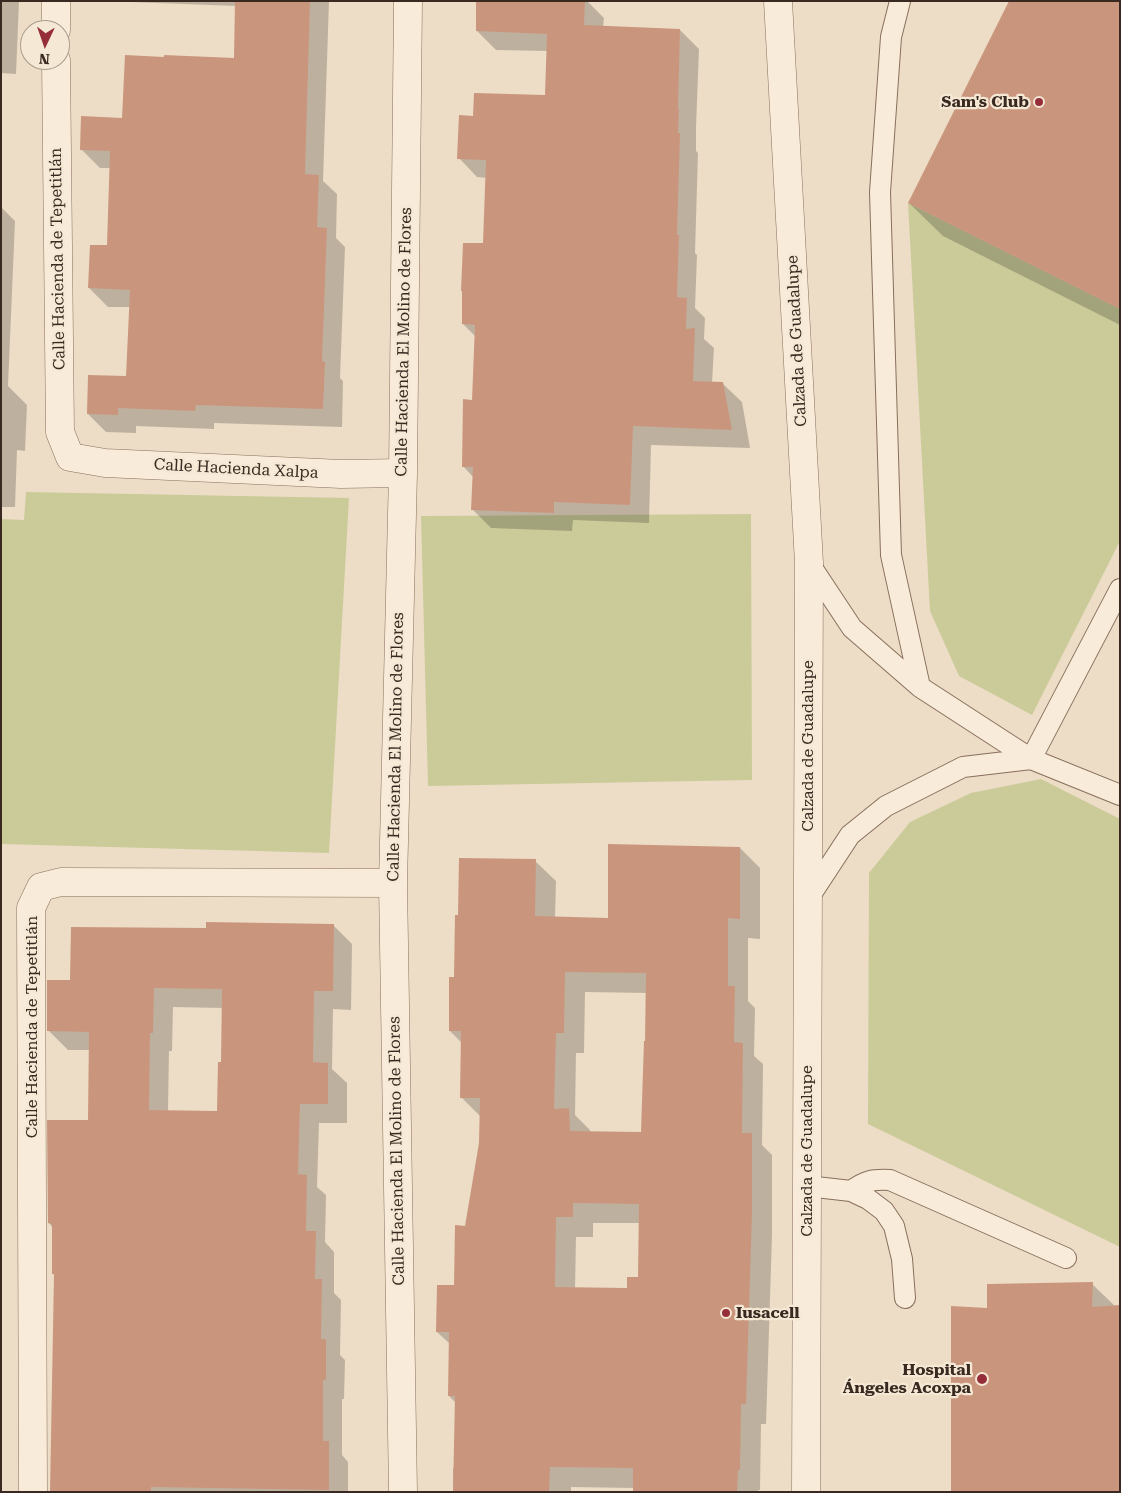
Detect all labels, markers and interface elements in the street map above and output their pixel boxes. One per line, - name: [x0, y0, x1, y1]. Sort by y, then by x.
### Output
- north arrow: [20, 20, 70, 70]
- text: N: [38, 51, 50, 67]
- place label: Sam's Club: [941, 92, 1029, 112]
- marker: Sam's Club: [1033, 96, 1045, 108]
- street label: Calle Hacienda de Tepetitlán: [46, 148, 70, 370]
- street label: Calle Hacienda El Molino de Flores: [392, 207, 416, 477]
- street label: Calzada de Guadalupe: [783, 255, 811, 427]
- street label: Calle Hacienda Xalpa: [153, 455, 319, 483]
- street label: Calle Hacienda El Molino de Flores: [384, 612, 408, 882]
- street label: Calzada de Guadalupe: [798, 660, 818, 832]
- street label: Calle Hacienda de Tepetitlán: [22, 916, 42, 1138]
- street label: Calle Hacienda El Molino de Flores: [385, 1016, 409, 1286]
- street label: Calzada de Guadalupe: [797, 1065, 817, 1237]
- place label: Iusacell: [736, 1303, 799, 1323]
- marker: Iusacell: [720, 1307, 732, 1319]
- place label: Hospital Ángeles Acoxpa: [843, 1360, 971, 1398]
- marker: Hospital Ángeles Acoxpa: [975, 1372, 989, 1386]

